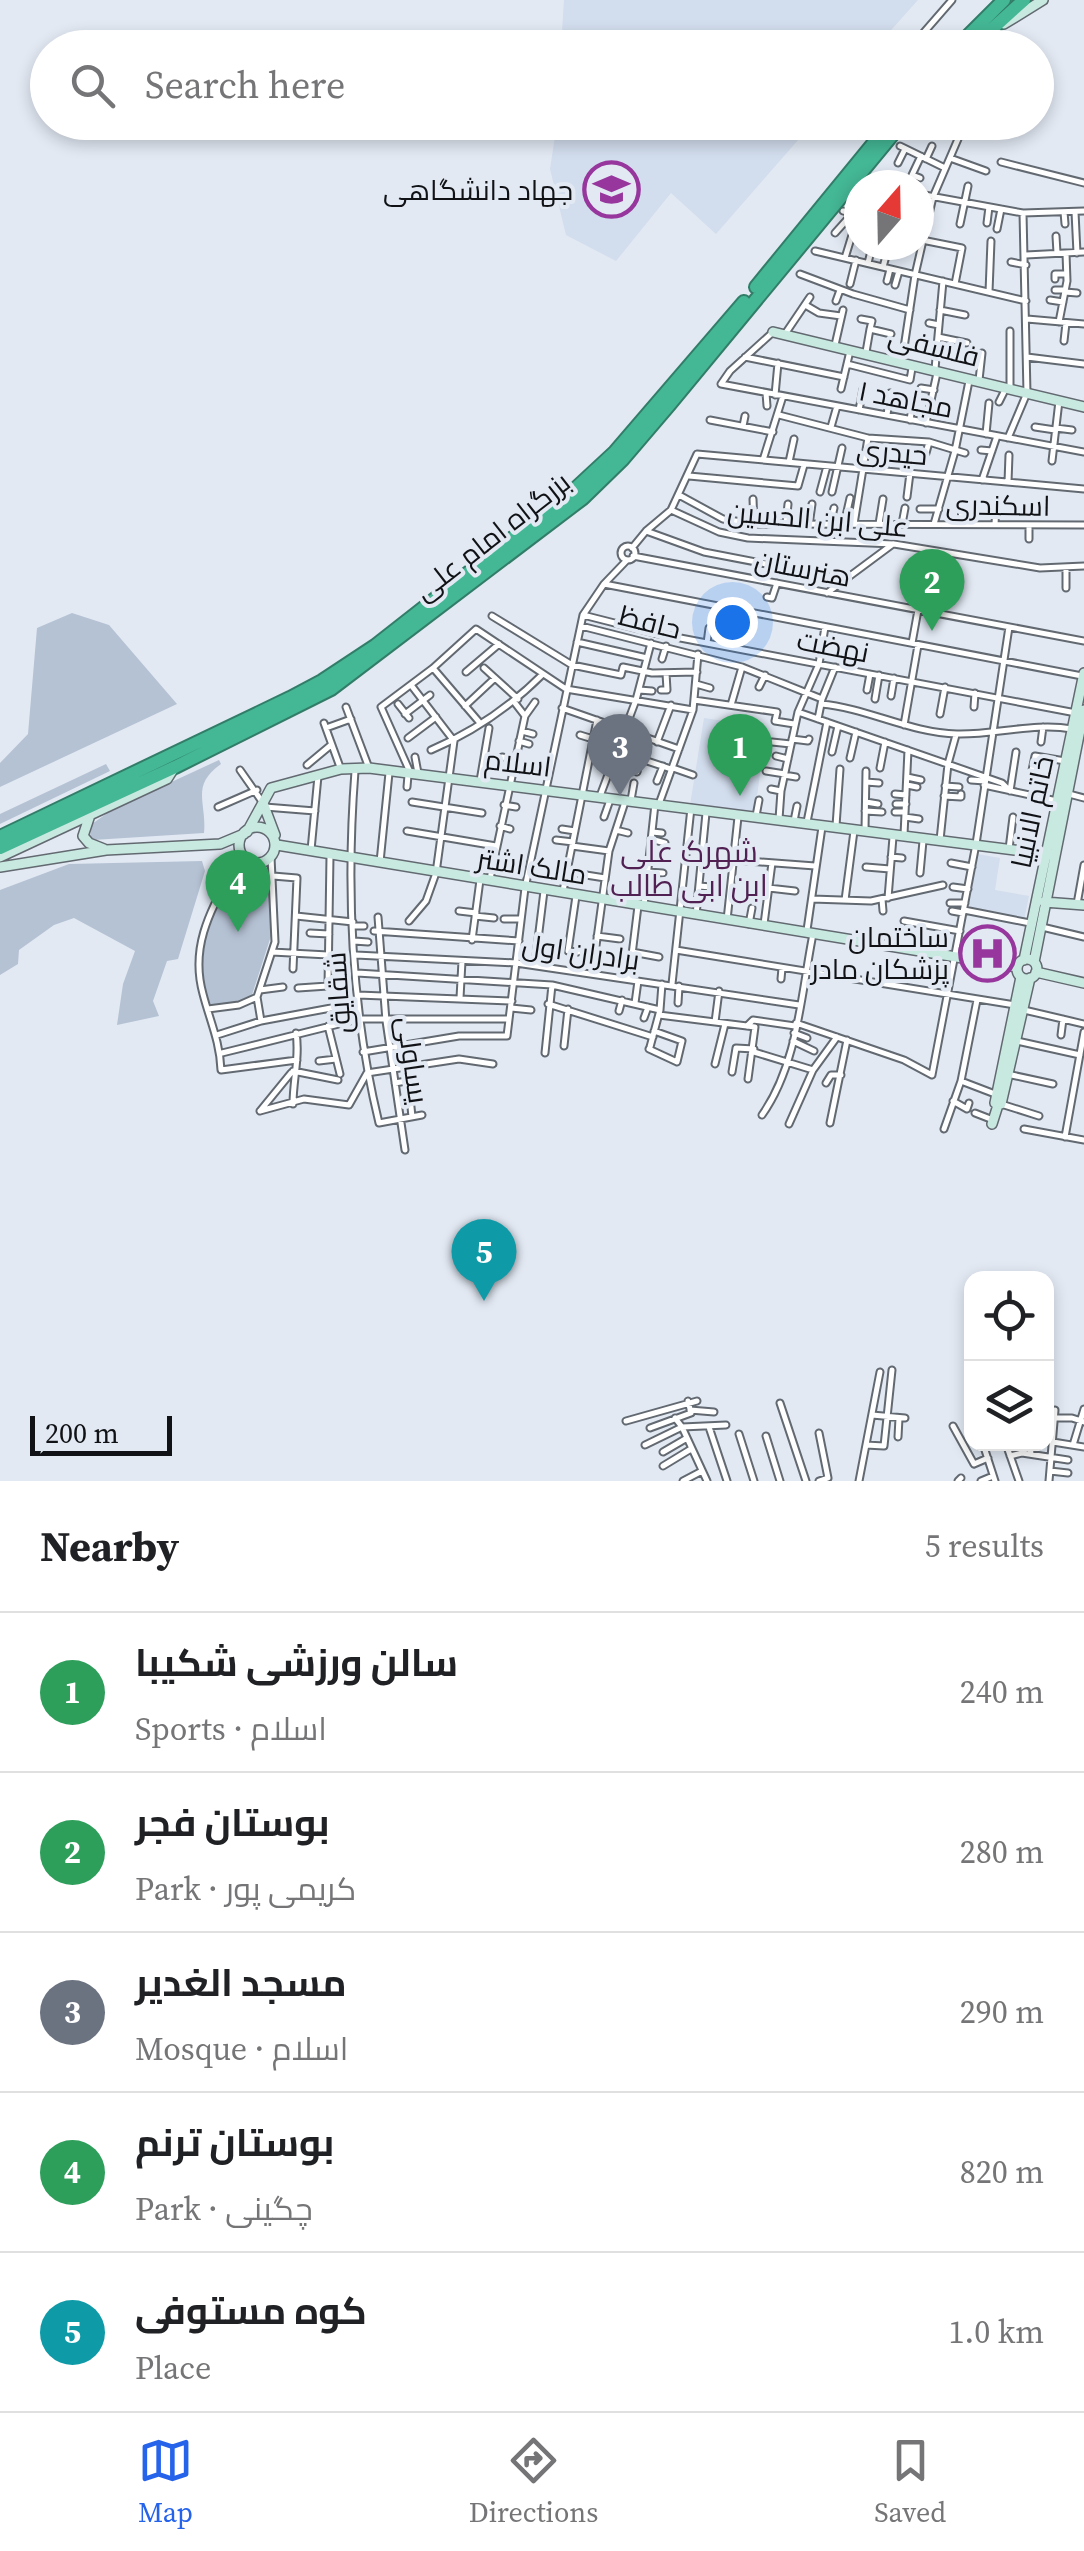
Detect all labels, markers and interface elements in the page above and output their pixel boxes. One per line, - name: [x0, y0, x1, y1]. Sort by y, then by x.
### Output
- search box: [30, 30, 1054, 140]
- icon: search: [65, 58, 120, 113]
- text: Search here: [145, 59, 345, 111]
- school or university icon: جهاد دانشگاهی: [582, 160, 642, 220]
- north arrow: [844, 170, 934, 260]
- place label: جهاد دانشگاهی: [383, 171, 573, 209]
- street label: فلسفی: [885, 316, 983, 376]
- street label: مجاهد ۱: [855, 371, 957, 427]
- street label: حیدری: [855, 430, 929, 474]
- street label: بزرگراه امام علی: [406, 463, 579, 610]
- street label: اسکندری: [945, 485, 1051, 525]
- street label: علی ابن الحسین: [726, 492, 910, 546]
- street label: هنرستان: [752, 540, 854, 596]
- pin: 2: [900, 548, 964, 631]
- street label: حافظ: [615, 596, 685, 648]
- your location: [707, 597, 758, 648]
- street label: نهضت: [794, 620, 872, 672]
- pin: 3: [588, 714, 652, 796]
- pin: 1: [708, 714, 772, 796]
- street label: اسلام: [482, 740, 554, 787]
- street label: خاتم الانبیا: [1002, 752, 1063, 872]
- district label: شهرک علی ابن ابی طالب: [610, 831, 768, 906]
- street label: مالک اشتر: [472, 838, 590, 893]
- pin: 4: [206, 850, 270, 932]
- place label: ساختمان پزشکان مادر: [809, 918, 950, 988]
- hospital icon: ساختمان پزشکان مادر: [958, 923, 1018, 983]
- street label: برادران اول: [520, 925, 642, 979]
- street label: شقایق: [316, 951, 360, 1035]
- street label: یساولی: [388, 1014, 438, 1107]
- pin: 5: [452, 1218, 516, 1301]
- map controls: [964, 1271, 1054, 1451]
- button: locate: [964, 1271, 1054, 1361]
- button: layers: [964, 1361, 1054, 1451]
- scale bar: [30, 1411, 172, 1456]
- text: 200 m: [45, 1414, 119, 1452]
- text: Nearby: [40, 1517, 179, 1575]
- text: 5 results: [925, 1524, 1044, 1568]
- text: سالن ورزشی شکیبا: [135, 1637, 458, 1689]
- text: 1: [64, 1670, 81, 1714]
- text: 240 m: [960, 1670, 1044, 1714]
- text: Sports · اسلام: [135, 1707, 327, 1751]
- text: بوستان فجر: [135, 1797, 330, 1849]
- text: 2: [64, 1830, 81, 1874]
- text: 280 m: [960, 1830, 1044, 1874]
- text: Park · کریمی پور: [135, 1867, 356, 1911]
- text: مسجد الغدیر: [135, 1957, 347, 2009]
- text: 3: [64, 1990, 81, 2034]
- text: 290 m: [960, 1990, 1044, 2034]
- text: Mosque · اسلام: [135, 2027, 348, 2071]
- text: بوستان ترنم: [135, 2117, 334, 2169]
- text: 4: [64, 2150, 81, 2194]
- text: 820 m: [960, 2150, 1044, 2194]
- text: Park · چگینی: [135, 2187, 313, 2231]
- text: کوه مستوفی: [135, 2285, 367, 2337]
- text: 5: [64, 2310, 81, 2354]
- text: 1.0 km: [949, 2310, 1044, 2354]
- text: Place: [135, 2346, 211, 2390]
- tab: Map: [138, 2433, 193, 2531]
- tab: Directions: [469, 2433, 598, 2531]
- tab: Saved: [874, 2433, 946, 2531]

